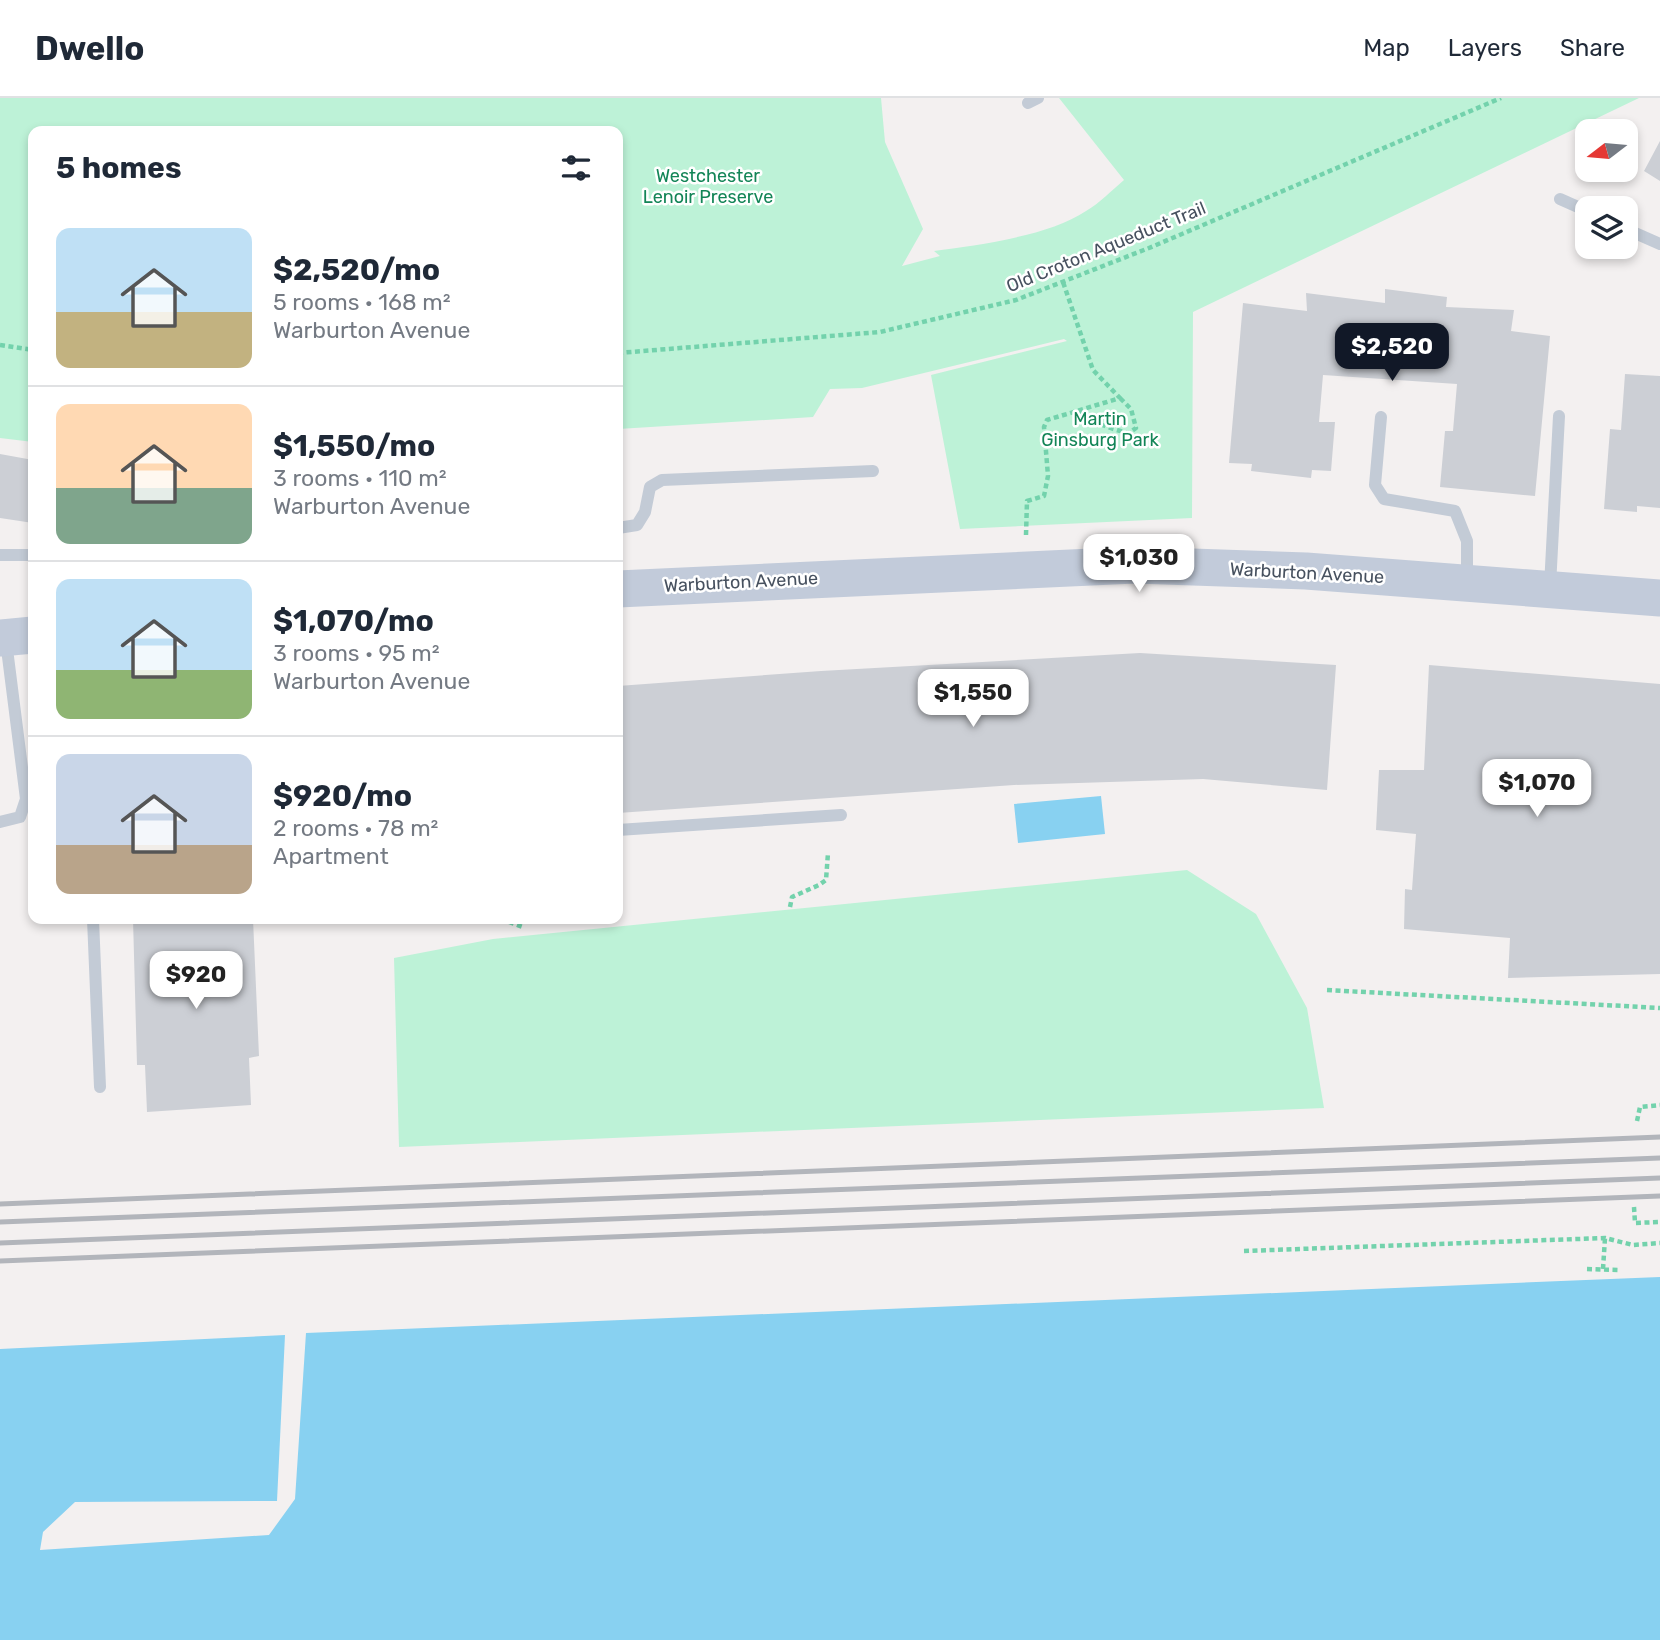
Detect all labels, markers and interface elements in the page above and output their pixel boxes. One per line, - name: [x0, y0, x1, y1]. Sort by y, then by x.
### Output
- text: Dwello: [35, 29, 144, 68]
- text: Map: [1363, 34, 1410, 62]
- text: Layers: [1448, 34, 1522, 62]
- text: Share: [1560, 34, 1625, 62]
- north arrow: [1575, 119, 1638, 182]
- map controls: [1575, 119, 1638, 259]
- icon: filters: [557, 149, 595, 187]
- text: 5 homes: [56, 150, 182, 186]
- park label: Westchester Lenoir Preserve: [643, 165, 773, 208]
- button: layers: [1575, 196, 1638, 259]
- street label: Old Croton Aqueduct Trail: [1003, 197, 1209, 297]
- text: $2,520/mo: [273, 252, 440, 288]
- icon: home: [112, 256, 196, 340]
- text: 5 rooms · 168 m²: [273, 288, 451, 316]
- text: Warburton Avenue: [273, 316, 470, 344]
- pin: $2,520: [1335, 324, 1449, 383]
- text: $2,520: [1351, 332, 1433, 360]
- park label: Martin Ginsburg Park: [1041, 408, 1159, 451]
- text: $1,550/mo: [273, 428, 435, 464]
- icon: home: [112, 432, 196, 516]
- text: 3 rooms · 110 m²: [273, 464, 447, 492]
- text: Warburton Avenue: [273, 492, 470, 520]
- pin: $1,030: [1082, 534, 1196, 594]
- text: $1,030: [1099, 543, 1179, 571]
- street label: Warburton Avenue: [1229, 558, 1385, 588]
- street label: Warburton Avenue: [663, 567, 819, 597]
- text: $1,070/mo: [273, 603, 434, 639]
- icon: home: [112, 607, 196, 691]
- text: 3 rooms · 95 m²: [273, 639, 440, 667]
- text: Warburton Avenue: [273, 667, 470, 695]
- pin: $1,550: [916, 670, 1030, 729]
- text: $1,550: [934, 678, 1012, 706]
- pin: $1,070: [1480, 760, 1594, 819]
- text: $1,070: [1498, 768, 1576, 796]
- text: $920/mo: [273, 778, 412, 814]
- icon: home: [112, 782, 196, 866]
- text: 2 rooms · 78 m²: [273, 814, 438, 842]
- text: Apartment: [273, 842, 389, 870]
- pin: $920: [155, 951, 237, 1011]
- text: $920: [166, 960, 226, 988]

